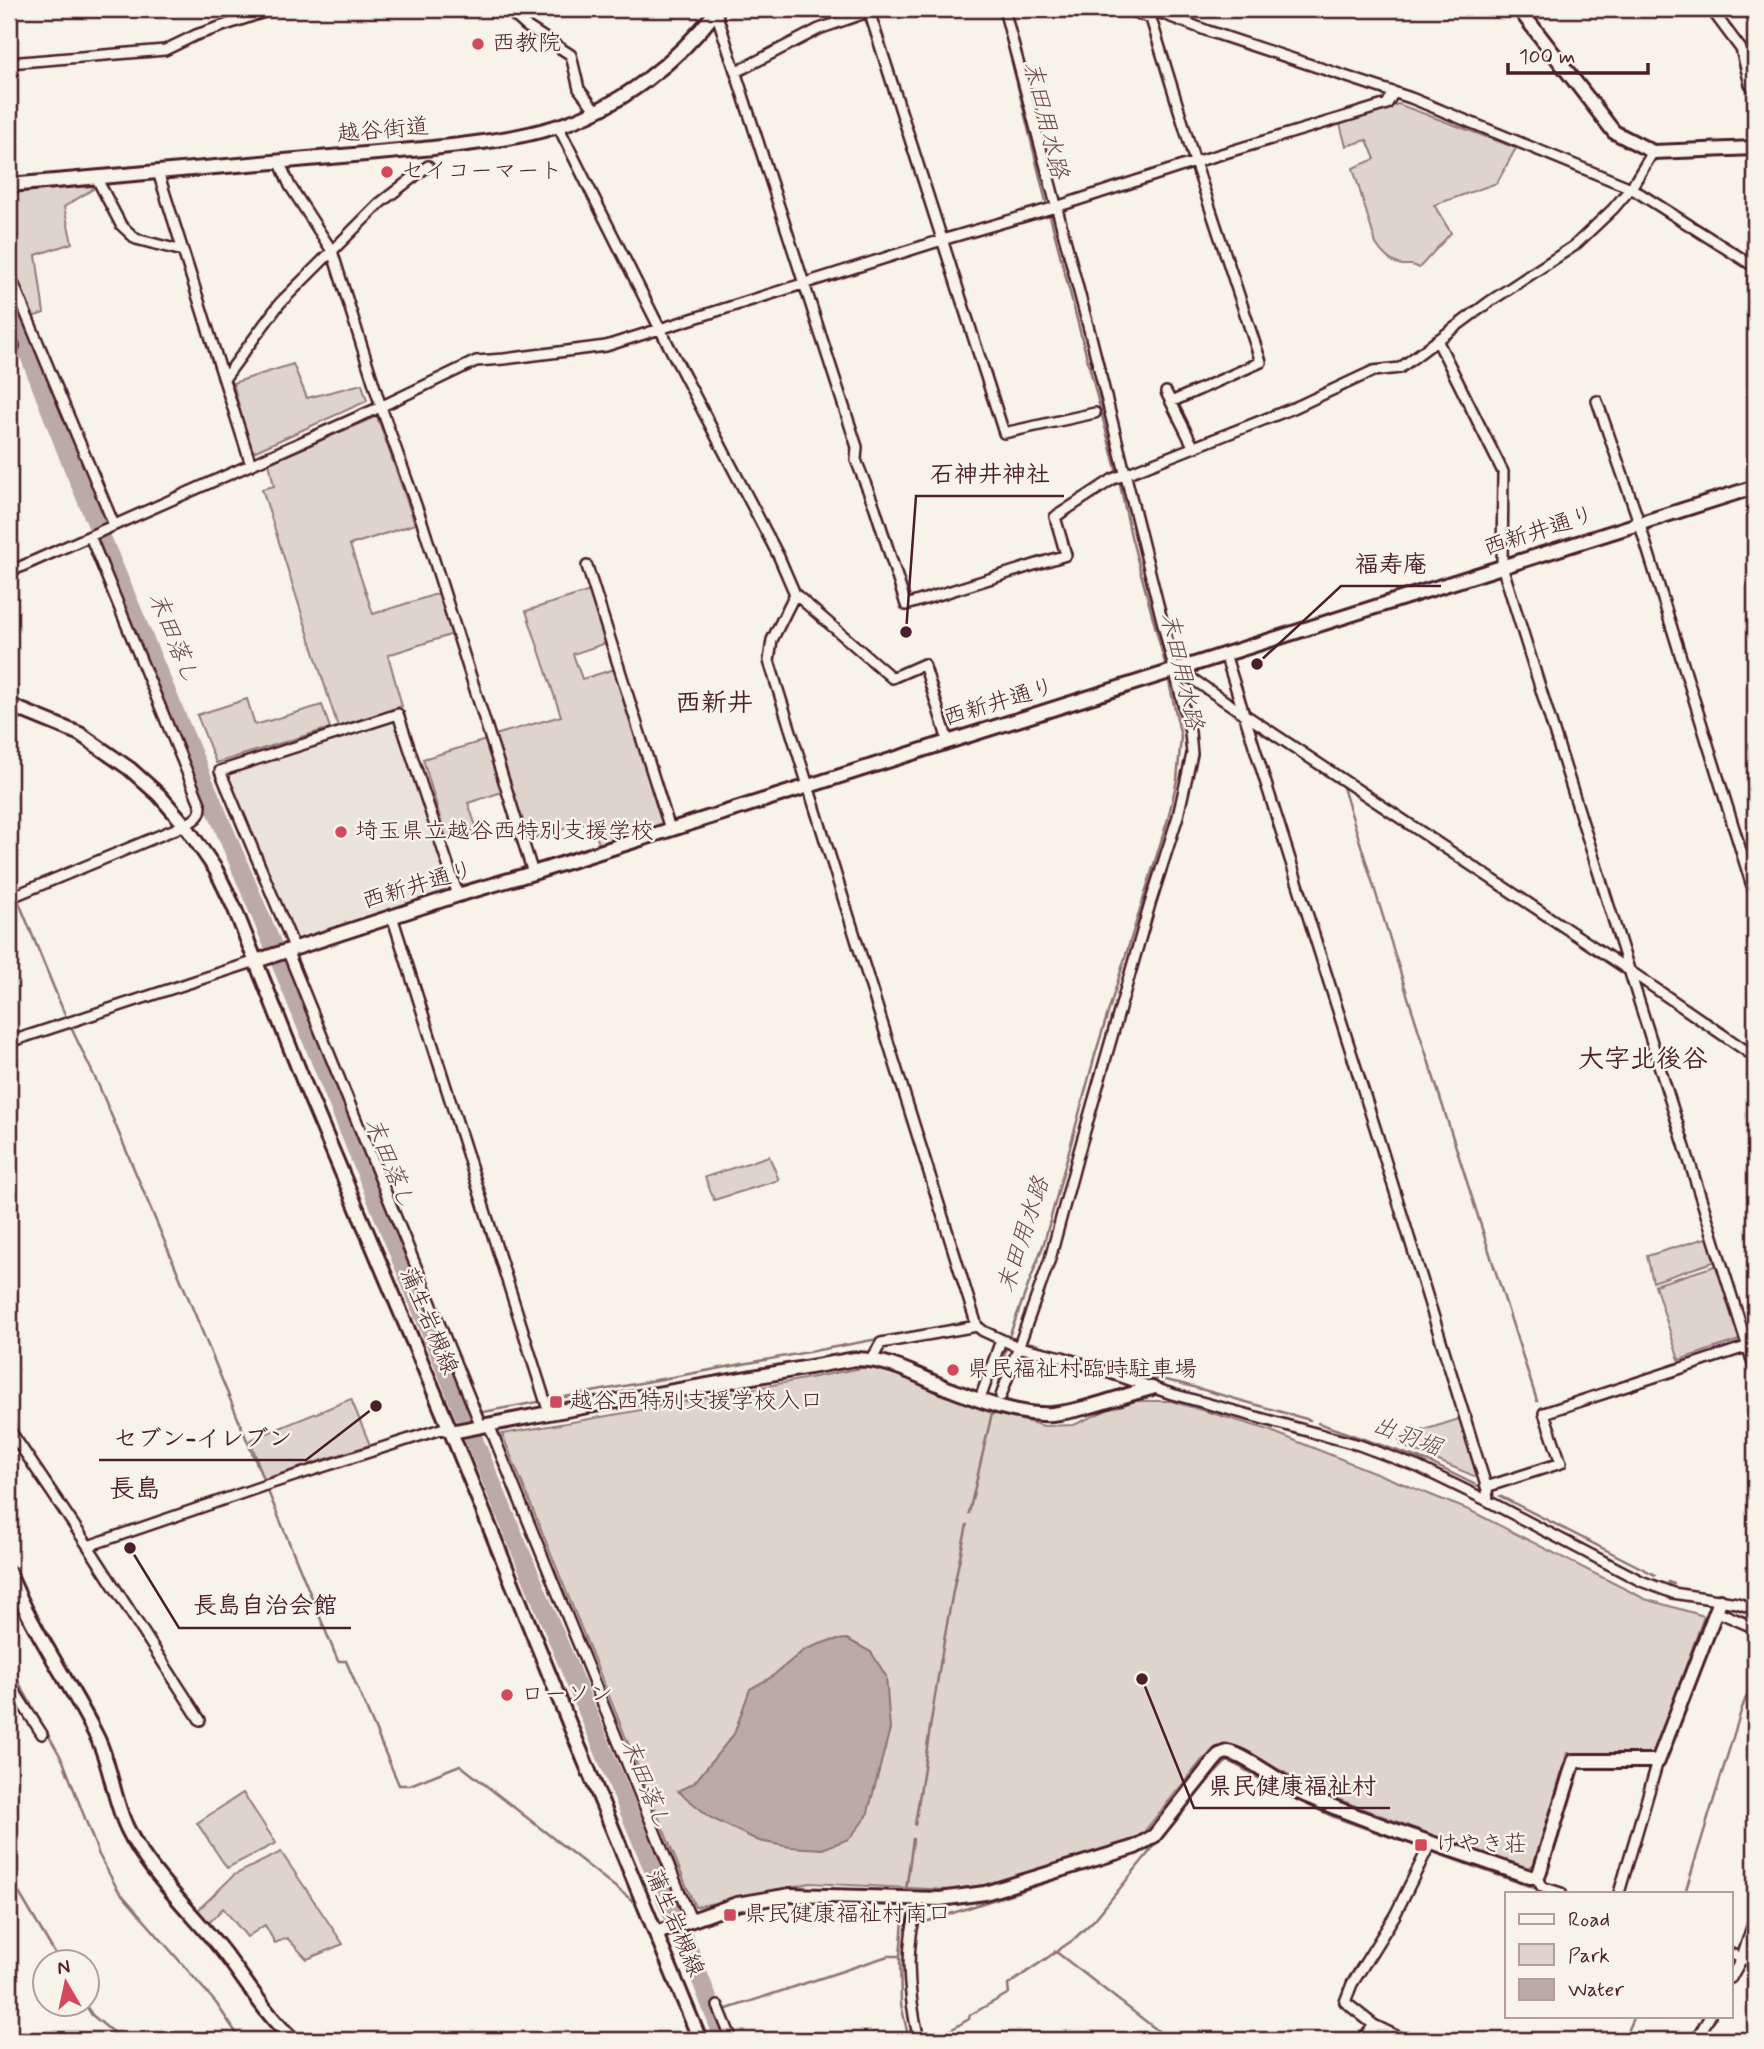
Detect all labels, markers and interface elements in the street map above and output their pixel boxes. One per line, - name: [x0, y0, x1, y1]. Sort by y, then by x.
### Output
- place label: 西教院: [492, 29, 561, 59]
- scale bar: [1508, 32, 1648, 76]
- marker: 西教院: [470, 36, 486, 52]
- text: 100 m: [1519, 43, 1575, 71]
- water label: 末田用水路: [1015, 58, 1075, 184]
- street label: 越谷街道: [336, 112, 430, 150]
- place label: セイコーマート: [401, 157, 562, 187]
- marker: セイコーマート: [379, 164, 395, 180]
- callout: 石神井神社: [916, 451, 1064, 496]
- text: 石神井神社: [930, 460, 1050, 491]
- street label: 西新井通り: [1480, 500, 1598, 564]
- callout: 福寿庵: [1341, 541, 1441, 586]
- text: 福寿庵: [1355, 550, 1427, 581]
- water label: 末田落し: [141, 588, 205, 688]
- water label: 末田用水路: [1152, 609, 1210, 735]
- street label: 西新井通り: [940, 672, 1058, 734]
- district label: 西新井: [675, 687, 753, 721]
- place label: 埼玉県立越谷西特別支援学校: [355, 817, 654, 847]
- marker: 埼玉県立越谷西特別支援学校: [333, 824, 349, 840]
- street label: 西新井通り: [359, 855, 477, 917]
- district label: 大字北後谷: [1578, 1043, 1708, 1077]
- water label: 末田落し: [357, 1113, 421, 1213]
- water label: 末田用水路: [991, 1171, 1058, 1297]
- street label: 蒲生岩槻線: [392, 1262, 464, 1380]
- place label: 県民福祉村臨時駐車場: [967, 1355, 1197, 1385]
- marker: 県民福祉村臨時駐車場: [945, 1362, 961, 1378]
- place label: 越谷西特別支援学校入口: [570, 1387, 823, 1417]
- marker: 越谷西特別支援学校入口: [548, 1394, 564, 1410]
- water label: 出羽堀: [1368, 1410, 1448, 1465]
- callout: セブン-イレブン: [99, 1415, 306, 1460]
- text: セブン-イレブン: [114, 1424, 292, 1455]
- district label: 長島: [109, 1473, 161, 1507]
- callout: 長島自治会館: [179, 1583, 351, 1628]
- text: 長島自治会館: [193, 1591, 337, 1622]
- place label: ローソン: [521, 1680, 613, 1710]
- marker: ローソン: [499, 1687, 515, 1703]
- water label: 末田落し: [613, 1734, 677, 1834]
- callout: 県民健康福祉村: [1194, 1763, 1390, 1808]
- text: 県民健康福祉村: [1208, 1772, 1376, 1803]
- place label: けやき荘: [1435, 1830, 1527, 1860]
- marker: けやき荘: [1413, 1837, 1429, 1853]
- street label: 蒲生岩槻線: [638, 1864, 710, 1982]
- legend: [1505, 1892, 1732, 2018]
- place label: 県民健康福祉村南口: [744, 1900, 951, 1930]
- text: Road: [1568, 1906, 1610, 1934]
- marker: 県民健康福祉村南口: [722, 1907, 738, 1923]
- text: Park: [1568, 1942, 1610, 1970]
- north arrow: [32, 1948, 102, 2018]
- text: N: [55, 1954, 72, 1981]
- text: Water: [1568, 1976, 1624, 2004]

